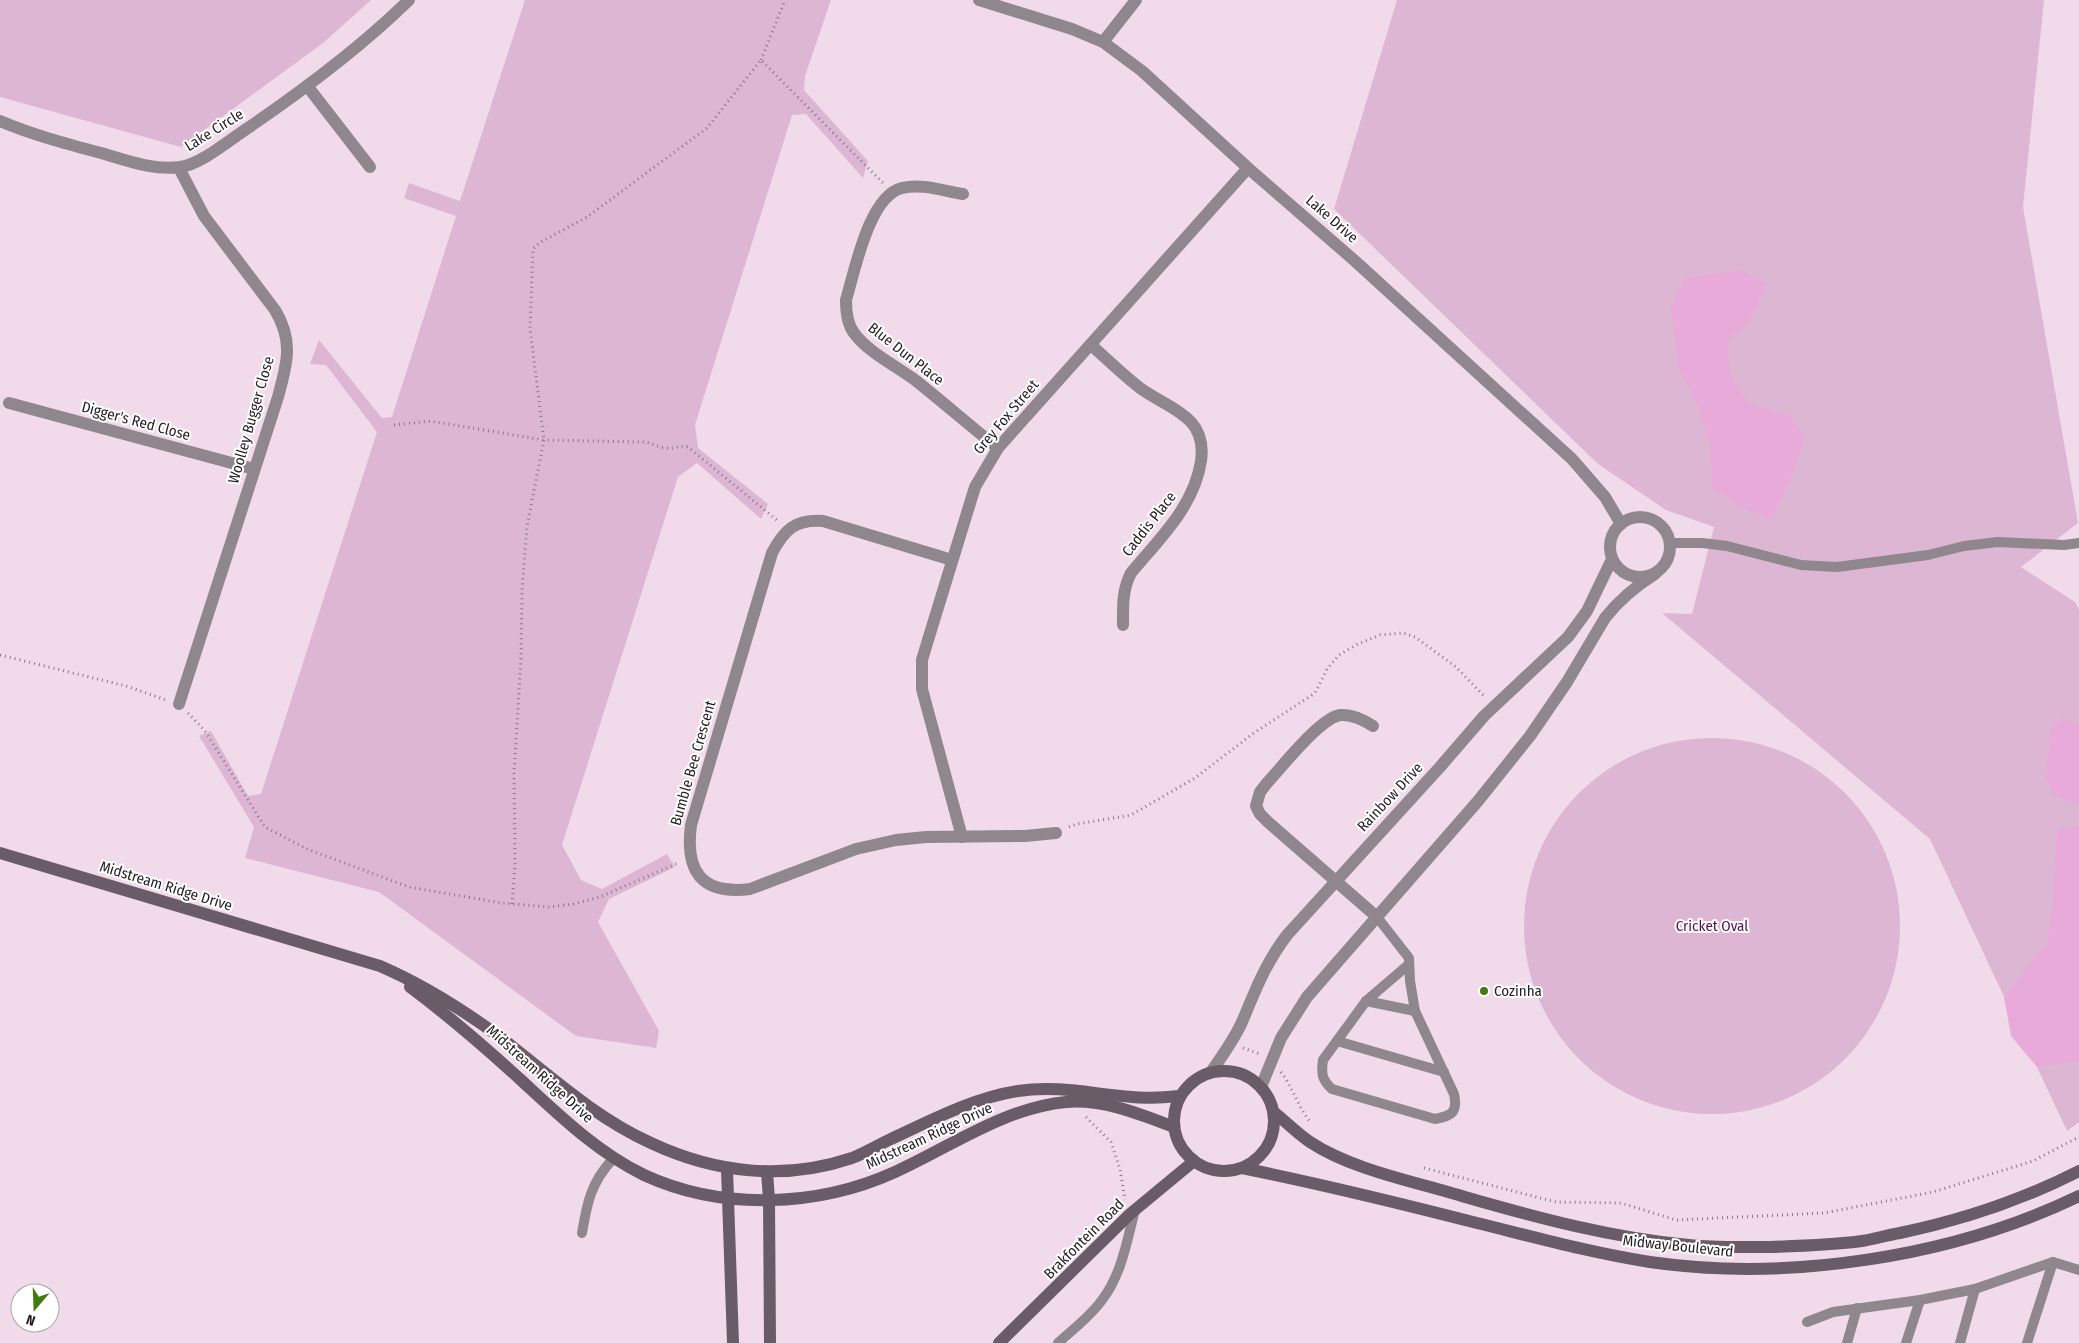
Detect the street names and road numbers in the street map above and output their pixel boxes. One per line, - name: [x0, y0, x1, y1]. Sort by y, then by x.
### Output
- street label: Lake Circle: [181, 105, 247, 155]
- street label: Lake Drive: [1302, 191, 1362, 247]
- street label: Blue Dun Place: [864, 319, 948, 389]
- street label: Woolley Bugger Close: [224, 354, 278, 486]
- street label: Grey Fox Street: [970, 376, 1042, 458]
- street label: Digger's Red Close: [80, 398, 192, 444]
- street label: Caddis Place: [1118, 488, 1180, 560]
- street label: Bumble Bee Crescent: [667, 698, 719, 828]
- street label: Rainbow Drive: [1353, 759, 1427, 835]
- street label: Midstream Ridge Drive: [97, 857, 235, 915]
- street label: Midstream Ridge Drive: [483, 1021, 597, 1127]
- street label: Midstream Ridge Drive: [863, 1099, 995, 1173]
- street label: Brakfontein Road: [1040, 1195, 1128, 1283]
- street label: Midway Boulevard: [1622, 1231, 1734, 1261]

